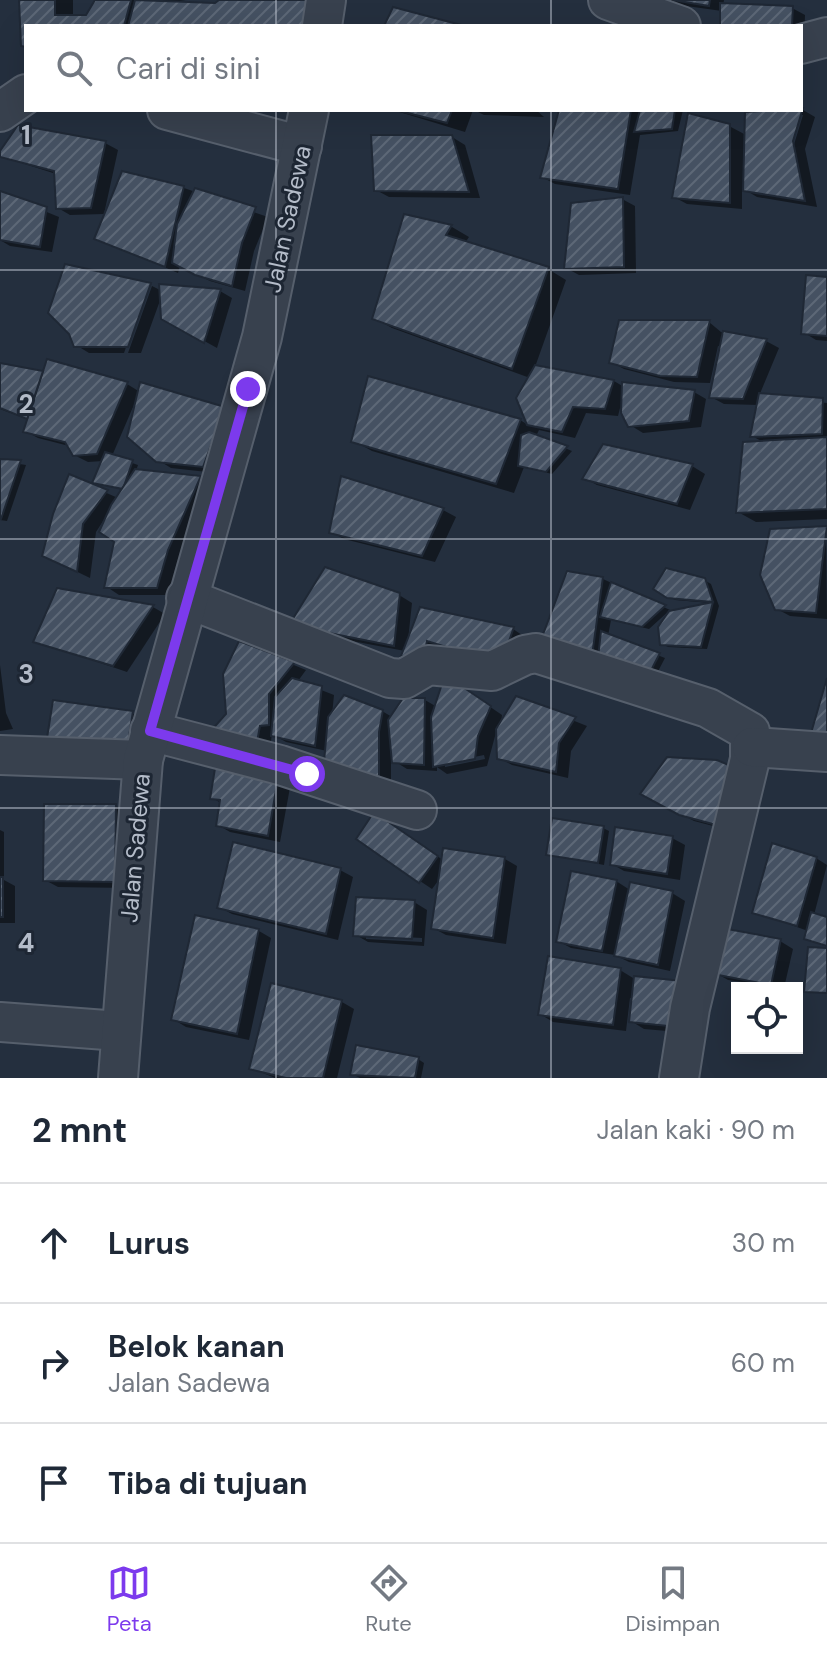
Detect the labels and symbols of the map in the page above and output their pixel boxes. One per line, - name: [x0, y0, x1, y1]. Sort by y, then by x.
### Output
- text: 1: [21, 118, 31, 152]
- street label: Jalan Sadewa: [256, 143, 318, 295]
- route end: [230, 371, 266, 407]
- text: 2: [18, 387, 34, 421]
- text: 3: [18, 657, 34, 691]
- route start: [289, 756, 325, 792]
- street label: Jalan Sadewa: [113, 772, 157, 924]
- text: 4: [18, 926, 34, 960]

